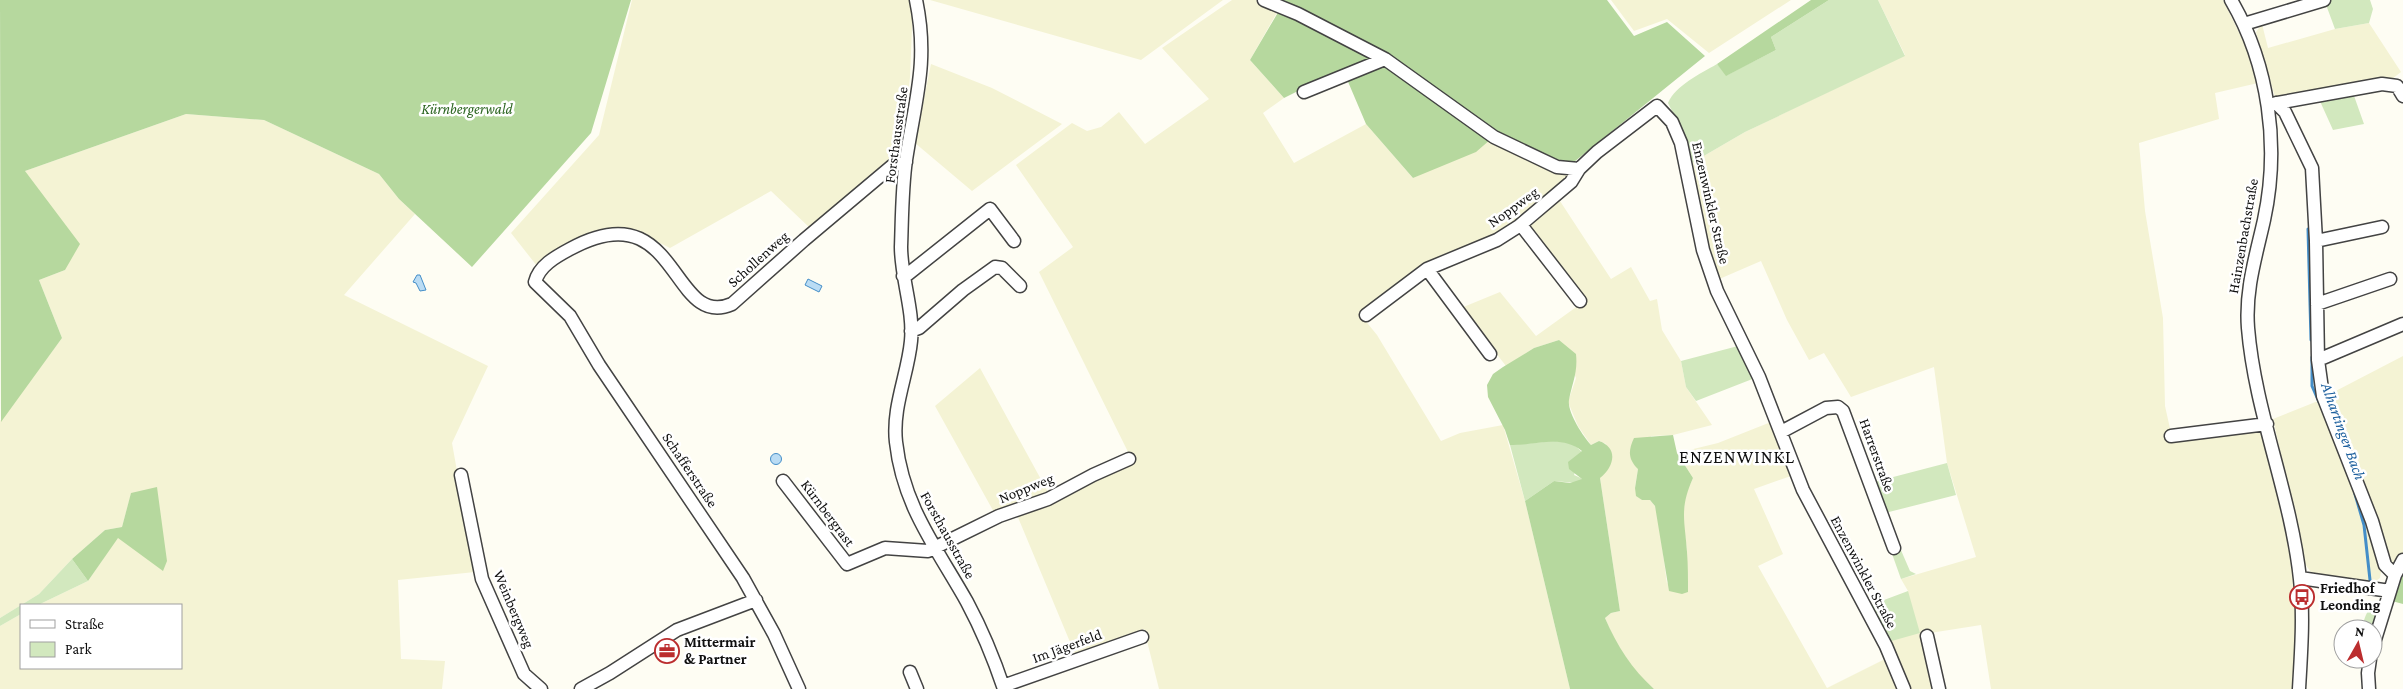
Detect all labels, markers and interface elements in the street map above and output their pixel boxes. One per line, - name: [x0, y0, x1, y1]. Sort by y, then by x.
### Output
- street label: Forsthausstraße: [881, 85, 911, 184]
- park label: Kürnbergerwald: [421, 101, 514, 118]
- street label: Enzenwinkler Straße: [1689, 140, 1733, 266]
- street label: Hainzenbachstraße: [2225, 177, 2261, 295]
- street label: Noppweg: [1485, 184, 1542, 231]
- street label: Schollenweg: [724, 228, 792, 291]
- water label: Alhartinger Bach: [2317, 379, 2369, 483]
- street label: Harrerstraße: [1856, 416, 1898, 494]
- street label: Schafferstraße: [659, 430, 721, 511]
- district label: ENZENWINKL: [1679, 447, 1795, 467]
- street label: Noppweg: [996, 470, 1056, 507]
- street label: Kürnbergrast: [797, 477, 859, 551]
- street label: Forsthausstraße: [917, 489, 979, 582]
- street label: Enzenwinkler Straße: [1828, 513, 1901, 631]
- street label: Weinbergweg: [489, 568, 538, 651]
- place label: Friedhof Leonding: [2320, 580, 2381, 613]
- bus stop icon: Friedhof Leonding: [2289, 584, 2315, 610]
- legend: [20, 604, 182, 669]
- text: Straße: [65, 616, 104, 632]
- north arrow: [2333, 619, 2383, 669]
- text: N: [2354, 623, 2366, 640]
- street label: Im Jägerfeld: [1030, 626, 1104, 667]
- place label: Mittermair & Partner: [684, 634, 755, 667]
- office icon: Mittermair & Partner: [654, 638, 680, 664]
- text: Park: [65, 641, 92, 657]

